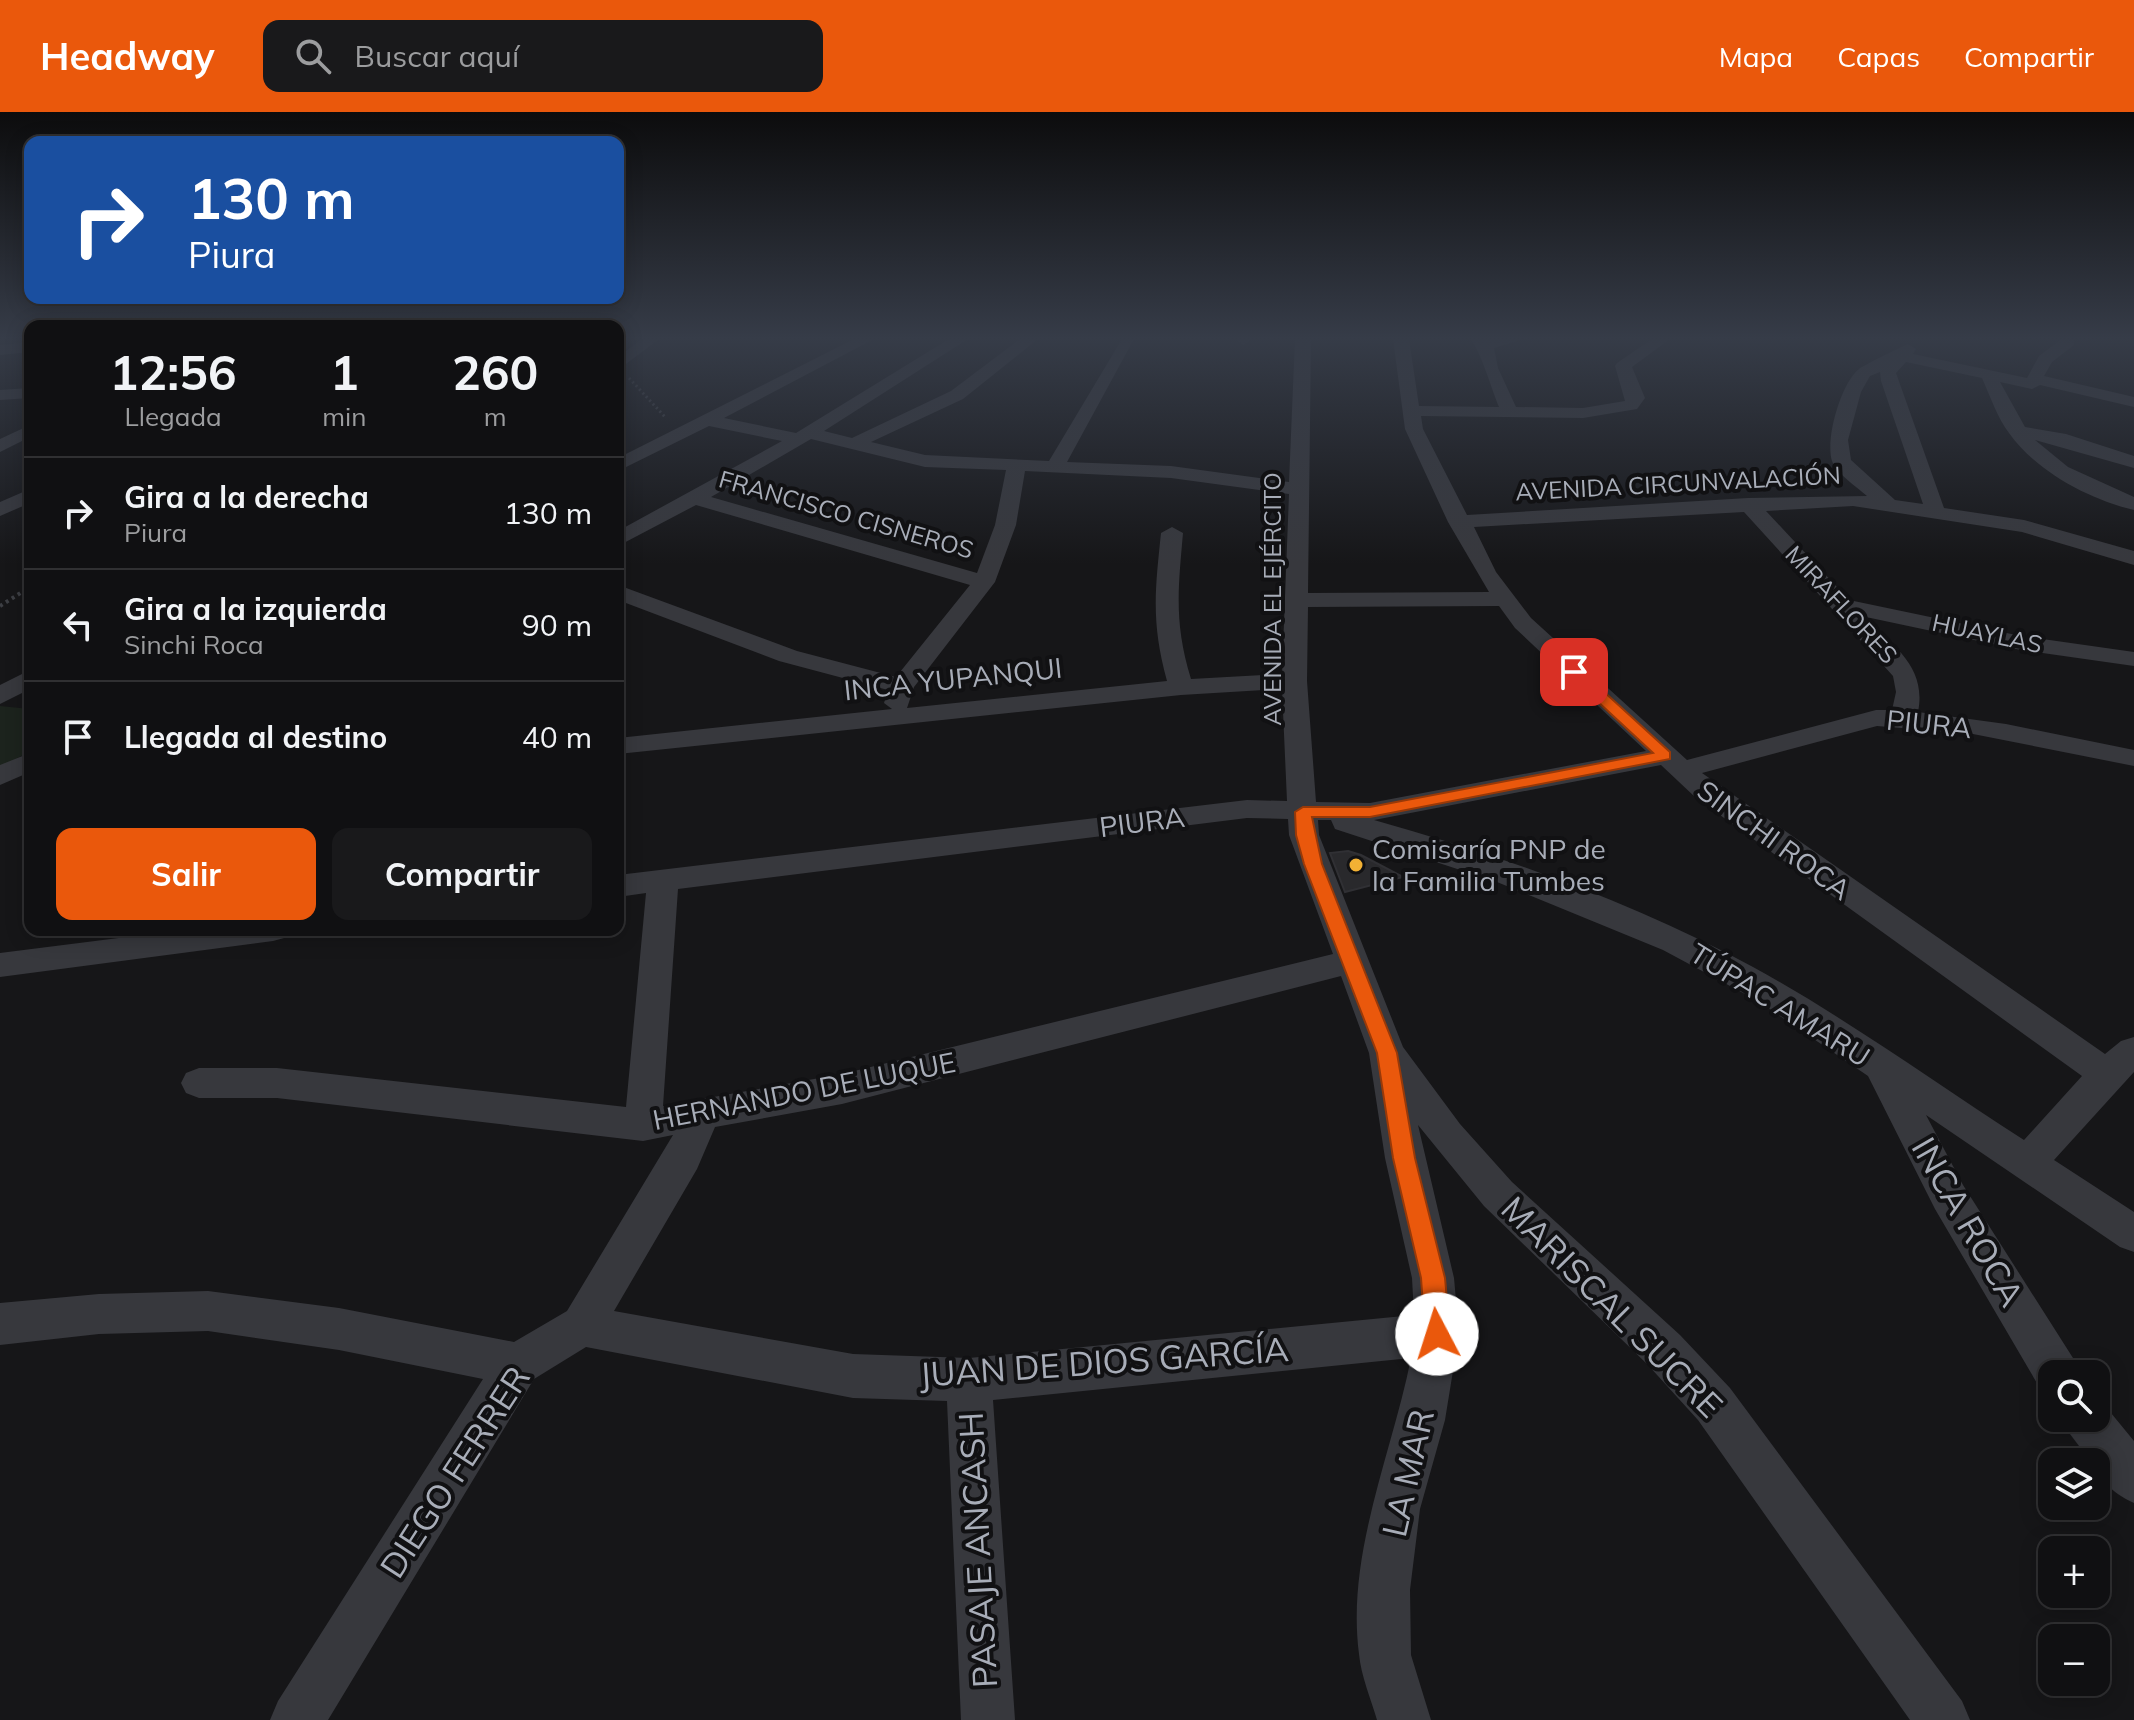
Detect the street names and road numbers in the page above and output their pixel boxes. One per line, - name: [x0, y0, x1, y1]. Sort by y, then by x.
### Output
- street label: AVENIDA CIRCUNVALACIÓN: [1514, 459, 1841, 507]
- street label: FRANCISCO CISNEROS: [716, 463, 977, 565]
- street label: AVENIDA EL EJÉRCITO: [1257, 472, 1287, 726]
- street label: MIRAFLORES: [1779, 539, 1904, 670]
- street label: HUAYLAS: [1929, 607, 2045, 659]
- street label: INCA YUPANQUI: [842, 650, 1064, 707]
- street label: PIURA: [1885, 702, 1974, 745]
- street label: SINCHI ROCA: [1691, 772, 1858, 907]
- street label: PIURA: [1097, 799, 1187, 844]
- street label: TÚPAC AMARU: [1684, 935, 1877, 1074]
- street label: HERNANDO DE LUQUE: [650, 1044, 958, 1137]
- street label: INCA ROCA: [1903, 1130, 2034, 1314]
- street label: MARISCAL SUCRE: [1493, 1187, 1732, 1426]
- street label: JUAN DE DIOS GARCÍA: [918, 1327, 1290, 1396]
- street label: DIEGO FERRER: [370, 1358, 539, 1586]
- street label: LA MAR: [1372, 1405, 1443, 1541]
- street label: PASAJE ANCASH: [949, 1411, 1006, 1689]

